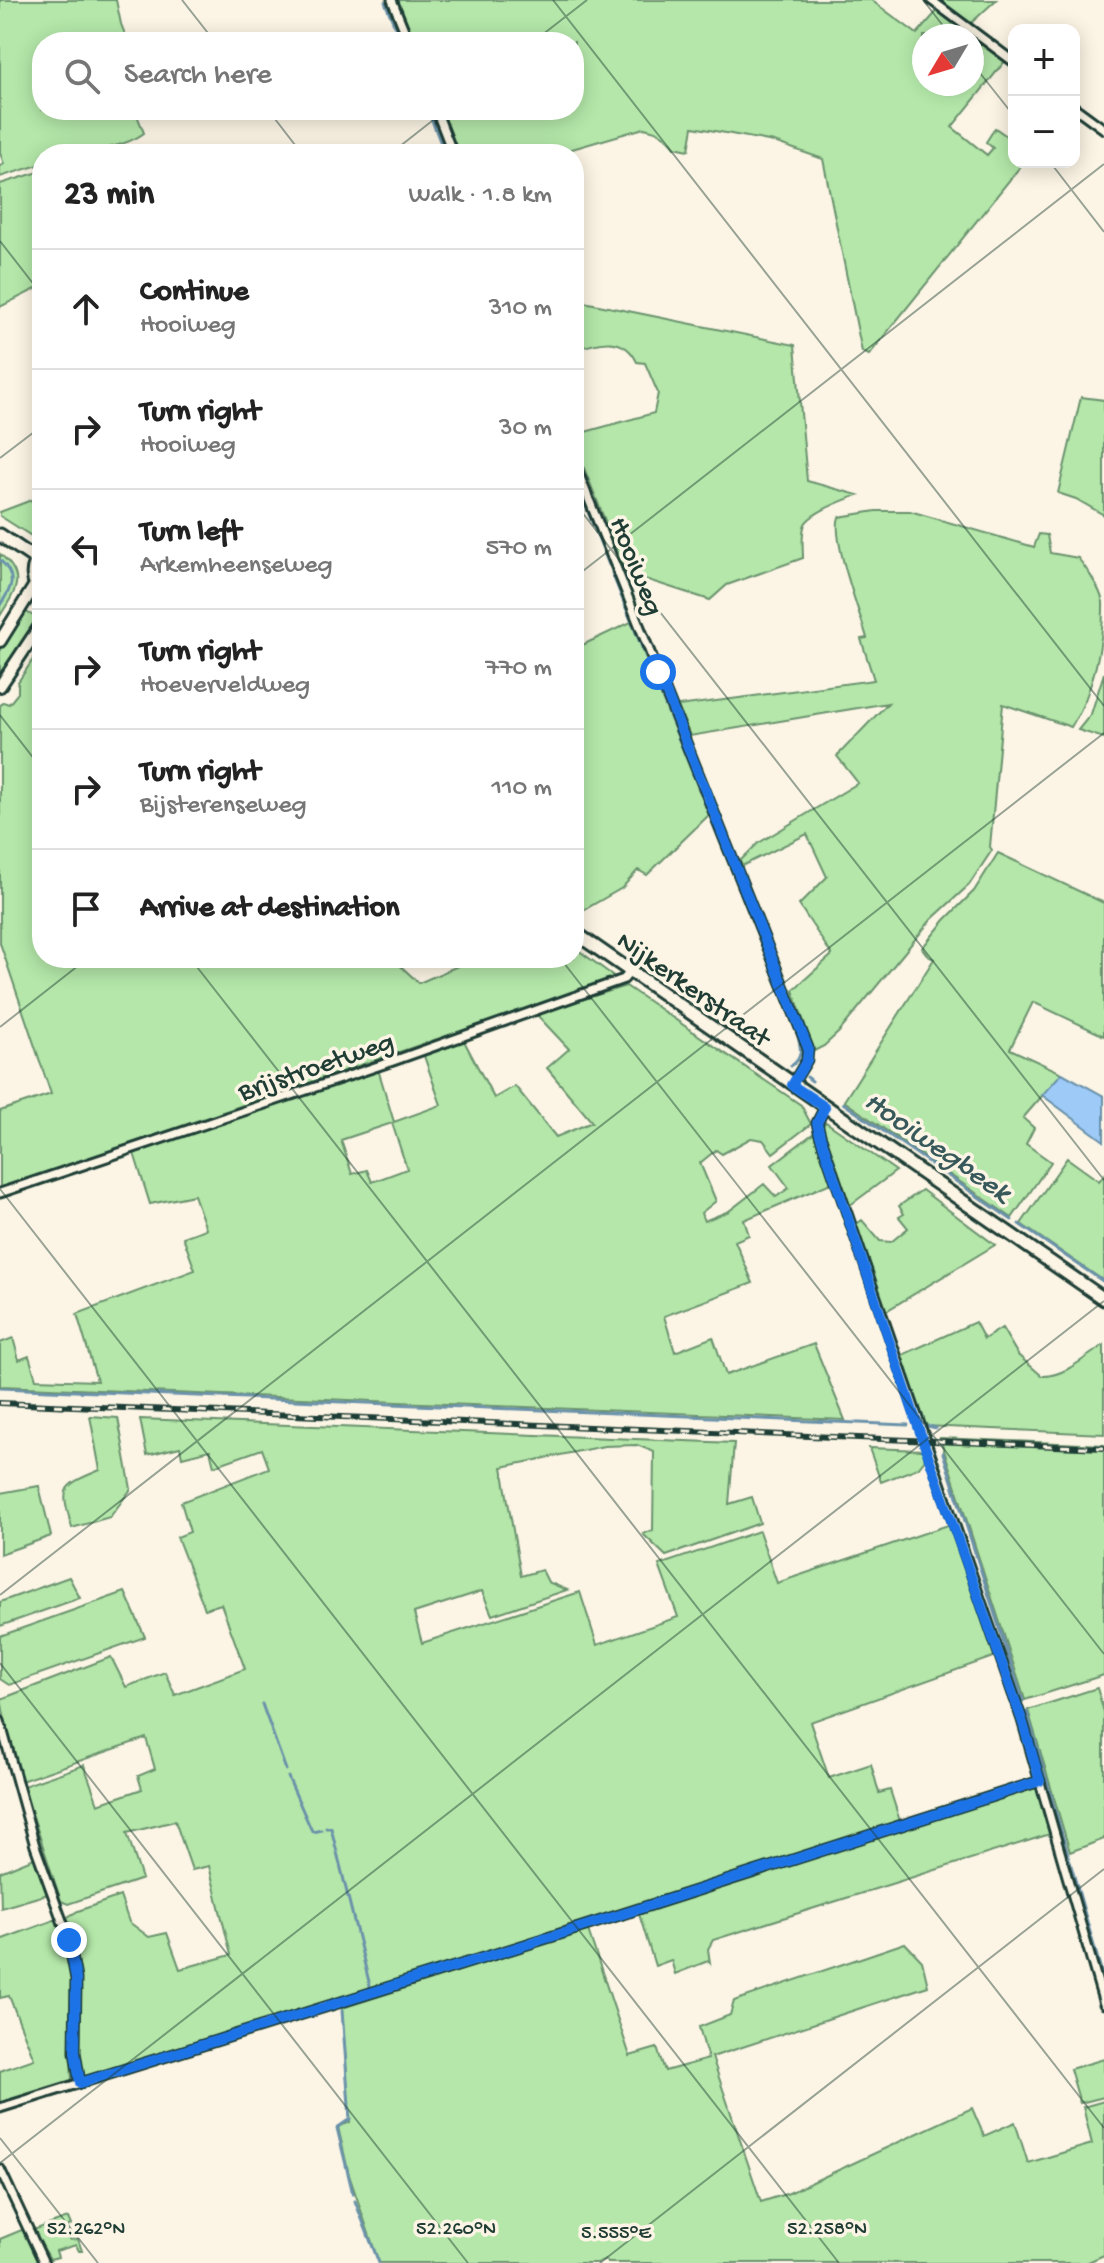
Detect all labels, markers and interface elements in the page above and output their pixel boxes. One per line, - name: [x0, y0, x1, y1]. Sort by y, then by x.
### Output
- north arrow: [912, 24, 984, 96]
- map controls: [1008, 24, 1080, 168]
- button: +: [1008, 24, 1080, 96]
- search box: [32, 32, 584, 120]
- icon: search: [60, 54, 104, 98]
- text: Search here: [124, 59, 272, 94]
- button: −: [1008, 96, 1080, 168]
- text: 23 min: [64, 176, 154, 216]
- text: Walk · 1.8 km: [409, 181, 552, 212]
- text: Continue: [140, 276, 249, 311]
- icon: ahead: [64, 287, 108, 331]
- text: 310 m: [489, 294, 552, 325]
- text: Hooiweg: [140, 311, 236, 342]
- text: Turn right: [140, 396, 260, 431]
- icon: right: [64, 407, 108, 451]
- text: 30 m: [499, 414, 552, 445]
- text: Hooiweg: [140, 431, 236, 462]
- street label: Hooiweg: [600, 513, 669, 621]
- text: Turn left: [140, 516, 241, 551]
- icon: left: [64, 527, 108, 571]
- text: 570 m: [485, 534, 552, 565]
- text: Arkemheenseweg: [140, 551, 333, 582]
- text: Turn right: [140, 636, 260, 671]
- icon: right: [64, 647, 108, 691]
- text: 770 m: [486, 654, 552, 685]
- route start: [640, 654, 676, 690]
- text: Hoeverveldweg: [140, 671, 310, 702]
- text: Turn right: [140, 756, 260, 791]
- icon: right: [64, 767, 108, 811]
- text: 110 m: [492, 774, 552, 805]
- text: Bijsterenseweg: [140, 791, 306, 822]
- icon: arrive: [64, 887, 108, 931]
- text: Arrive at destination: [140, 892, 400, 927]
- street label: Nijkerkerstraat: [609, 925, 778, 1057]
- street label: Brijstroetweg: [233, 1026, 399, 1111]
- water label: Hooiwegbeek: [856, 1085, 1019, 1213]
- route end: [51, 1922, 87, 1958]
- text: 52.262°N: [47, 2219, 125, 2242]
- text: 52.260°N: [416, 2219, 496, 2242]
- text: 52.258°N: [787, 2219, 867, 2242]
- text: 5.555°E: [581, 2223, 652, 2246]

